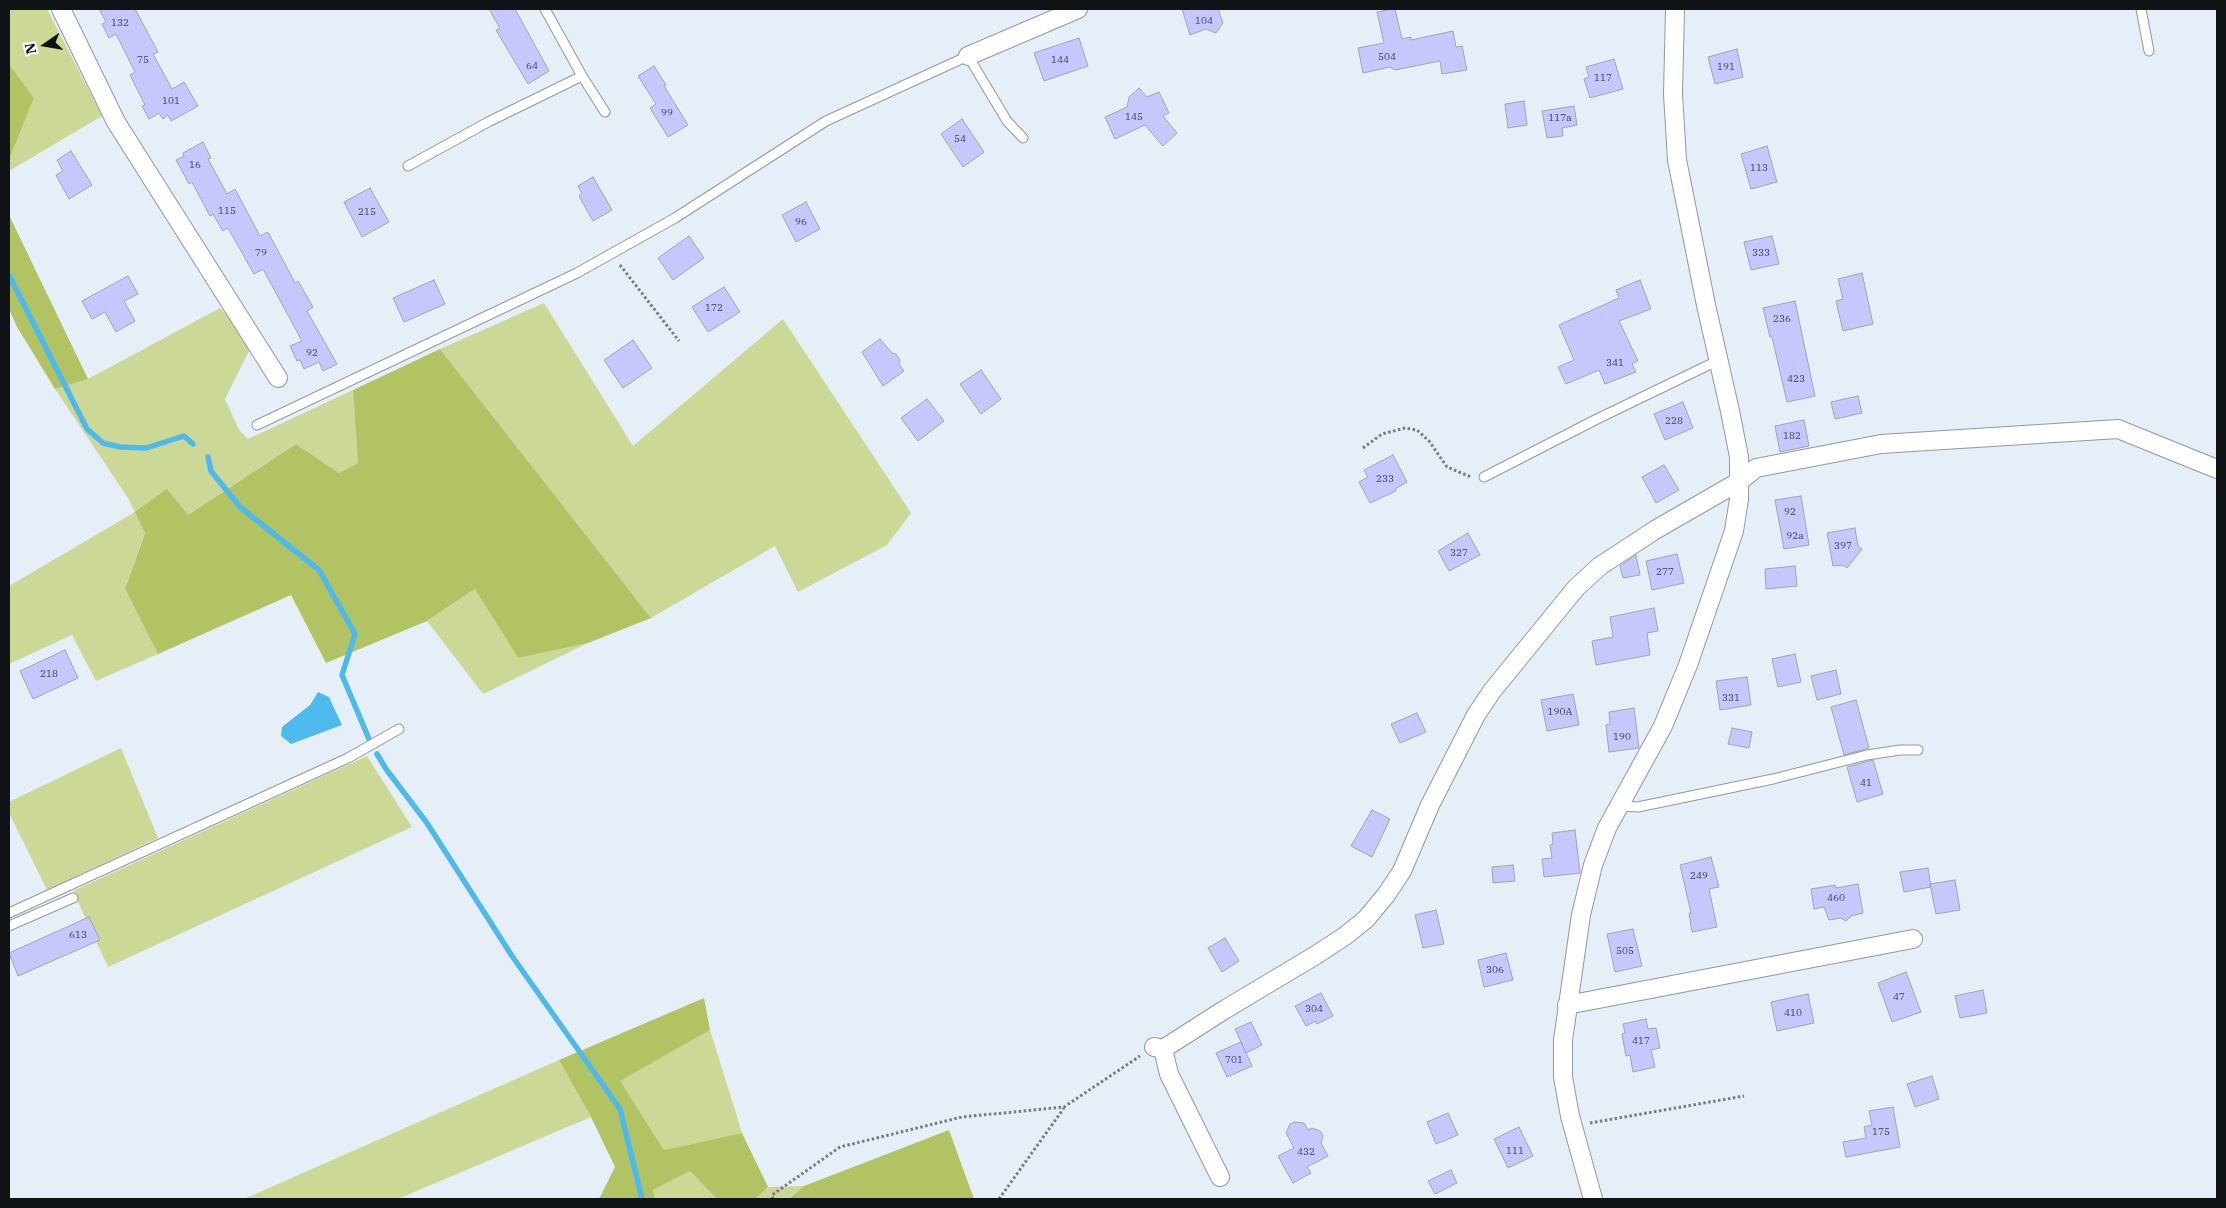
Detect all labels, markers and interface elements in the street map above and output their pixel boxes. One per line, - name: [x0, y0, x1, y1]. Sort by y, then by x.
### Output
- house number: 104: [1195, 15, 1213, 27]
- house number: 132: [111, 17, 129, 29]
- north arrow: [20, 20, 70, 70]
- text: N: [20, 41, 40, 56]
- house number: 504: [1378, 51, 1396, 63]
- house number: 75: [137, 54, 149, 66]
- house number: 144: [1051, 54, 1069, 66]
- house number: 64: [526, 60, 538, 72]
- house number: 191: [1717, 61, 1735, 73]
- house number: 117: [1594, 72, 1612, 84]
- house number: 101: [162, 95, 180, 107]
- house number: 99: [661, 107, 673, 119]
- house number: 145: [1125, 111, 1143, 123]
- house number: 117a: [1548, 112, 1572, 124]
- house number: 54: [954, 133, 966, 145]
- house number: 16: [189, 159, 201, 171]
- house number: 113: [1750, 162, 1768, 174]
- house number: 115: [218, 205, 236, 217]
- house number: 215: [358, 206, 376, 218]
- house number: 96: [795, 216, 807, 228]
- house number: 79: [255, 247, 267, 259]
- house number: 333: [1752, 247, 1770, 259]
- house number: 172: [705, 302, 723, 314]
- house number: 236: [1773, 313, 1791, 325]
- house number: 92: [306, 347, 318, 359]
- house number: 341: [1606, 357, 1624, 369]
- house number: 423: [1787, 373, 1805, 385]
- house number: 228: [1665, 415, 1683, 427]
- house number: 182: [1783, 430, 1801, 442]
- house number: 233: [1376, 473, 1394, 485]
- house number: 92: [1784, 506, 1796, 518]
- house number: 92a: [1786, 530, 1804, 542]
- house number: 397: [1834, 540, 1852, 552]
- house number: 327: [1450, 547, 1468, 559]
- house number: 277: [1656, 566, 1674, 578]
- house number: 218: [40, 668, 58, 680]
- house number: 331: [1722, 692, 1740, 704]
- house number: 190A: [1548, 706, 1572, 718]
- house number: 190: [1613, 731, 1631, 743]
- house number: 41: [1860, 777, 1872, 789]
- house number: 249: [1690, 870, 1708, 882]
- house number: 460: [1827, 892, 1845, 904]
- house number: 613: [69, 929, 87, 941]
- house number: 505: [1616, 945, 1634, 957]
- house number: 306: [1486, 964, 1504, 976]
- house number: 47: [1893, 991, 1905, 1003]
- house number: 304: [1305, 1003, 1323, 1015]
- house number: 410: [1784, 1007, 1802, 1019]
- house number: 417: [1632, 1035, 1650, 1047]
- house number: 701: [1225, 1054, 1243, 1066]
- house number: 175: [1872, 1126, 1890, 1138]
- house number: 111: [1506, 1145, 1524, 1157]
- house number: 432: [1297, 1146, 1315, 1158]

